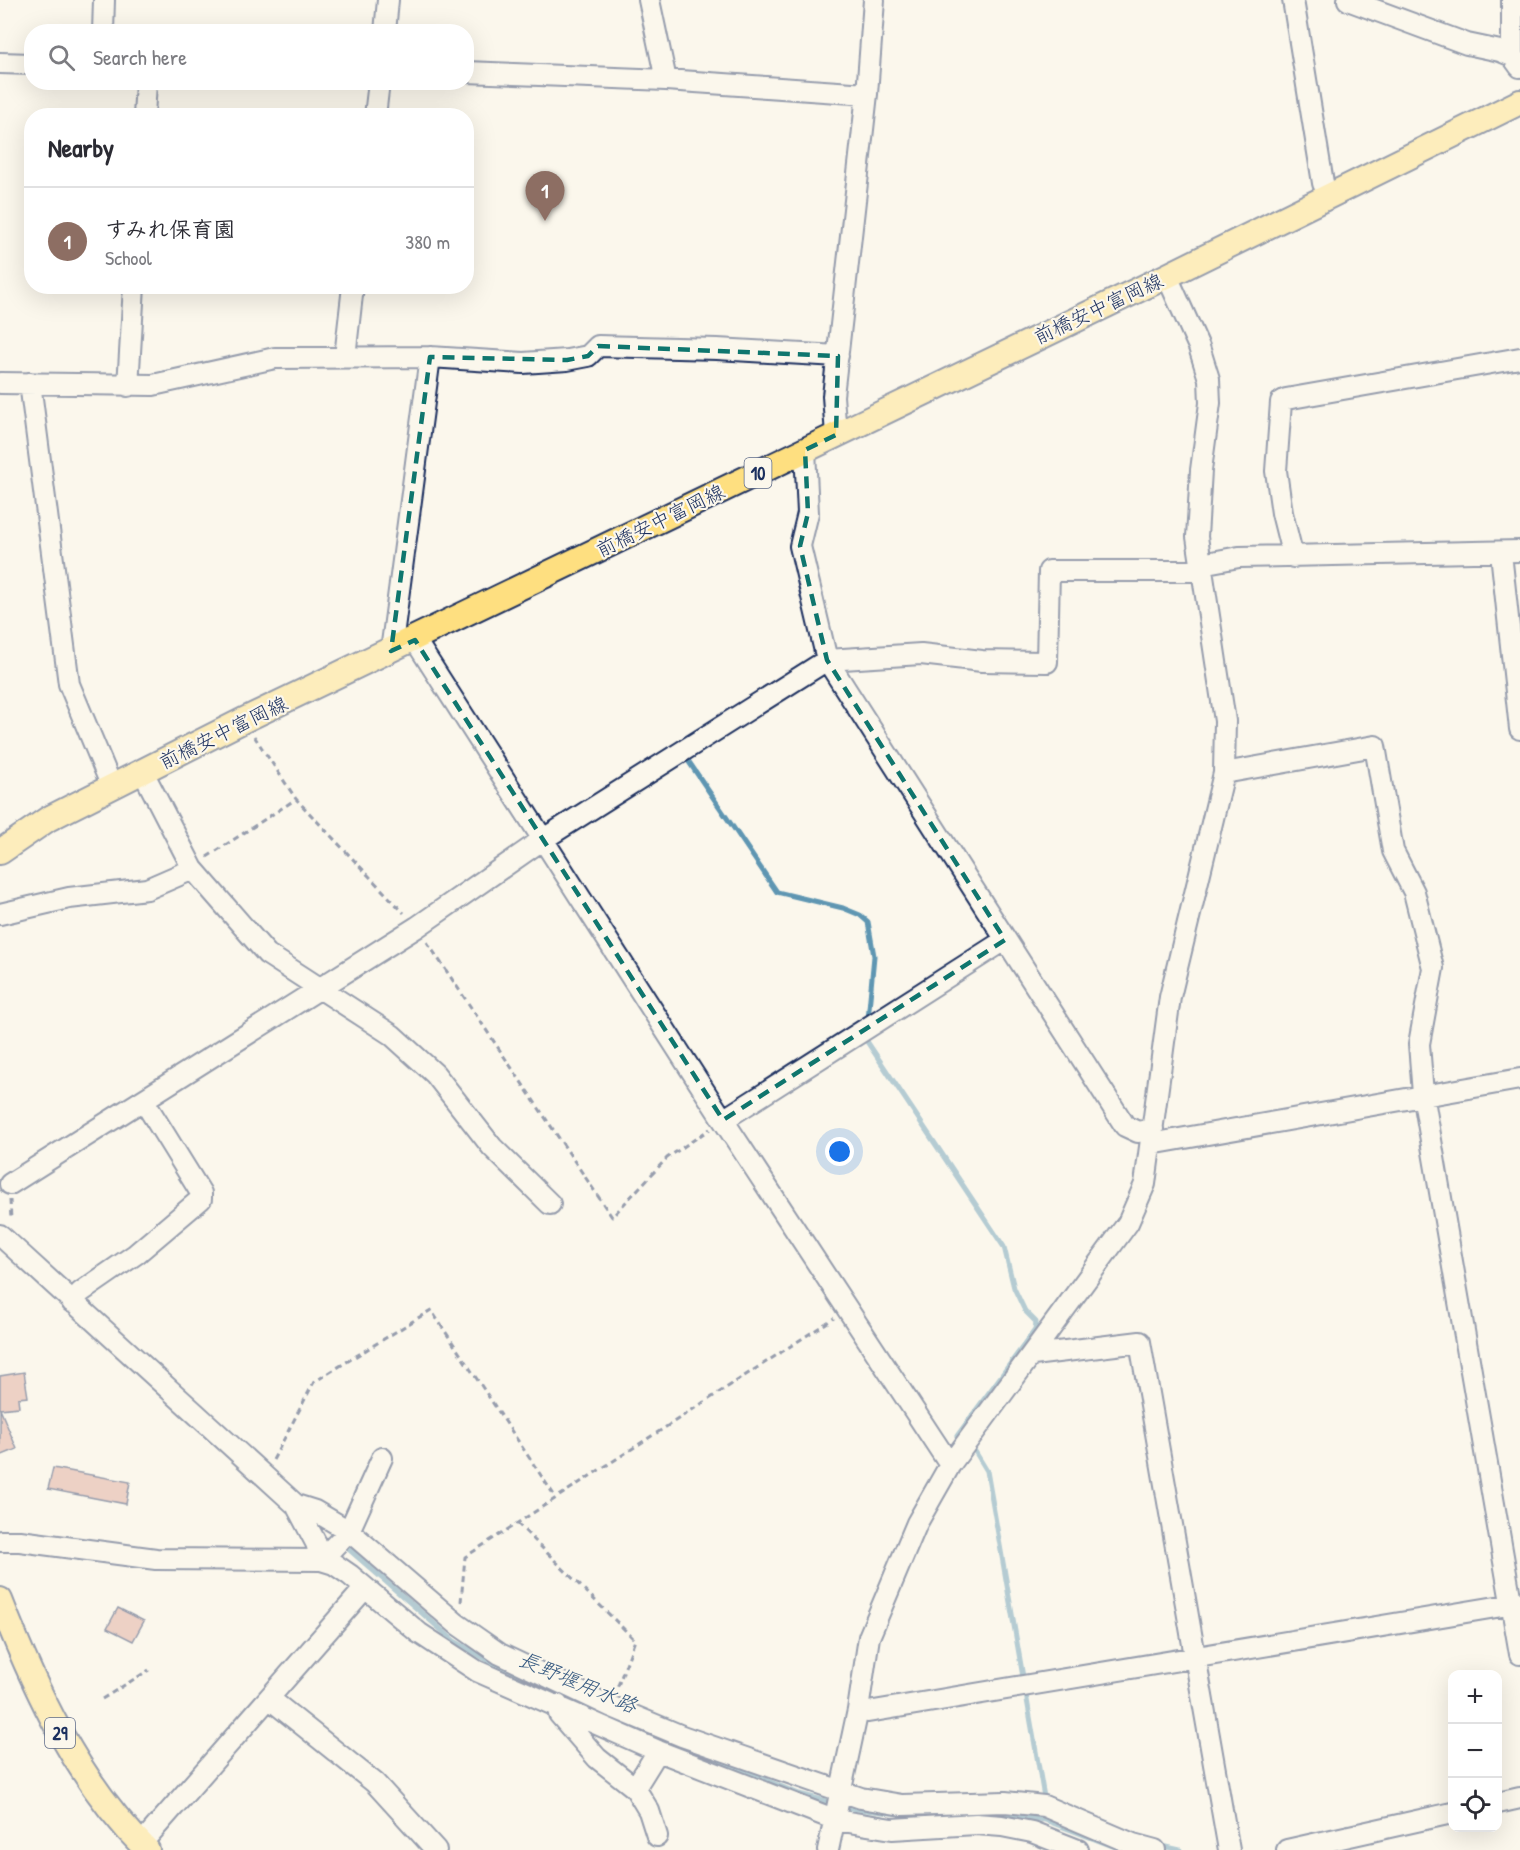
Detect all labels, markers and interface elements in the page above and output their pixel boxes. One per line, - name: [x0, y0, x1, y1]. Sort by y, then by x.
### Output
- search box: [24, 24, 474, 90]
- icon: search: [45, 41, 78, 74]
- text: Search here: [93, 42, 187, 72]
- text: Nearby: [48, 130, 114, 165]
- pin: 1: [526, 172, 564, 221]
- text: すみれ保育園: [105, 214, 235, 244]
- text: 1: [64, 228, 71, 255]
- text: 380 m: [405, 228, 450, 255]
- text: School: [105, 244, 152, 271]
- street label: 前橋安中富岡線: [1029, 266, 1167, 350]
- road number: 10: [744, 458, 771, 488]
- street label: 前橋安中富岡線: [591, 477, 729, 563]
- street label: 前橋安中富岡線: [154, 689, 292, 775]
- your location: [825, 1137, 854, 1166]
- water label: 長野堰用水路: [514, 1644, 643, 1720]
- map controls: [1448, 1670, 1502, 1832]
- button: +: [1448, 1670, 1502, 1724]
- road number: 29: [45, 1718, 75, 1748]
- button: −: [1448, 1724, 1502, 1778]
- button: locate: [1448, 1778, 1502, 1832]

